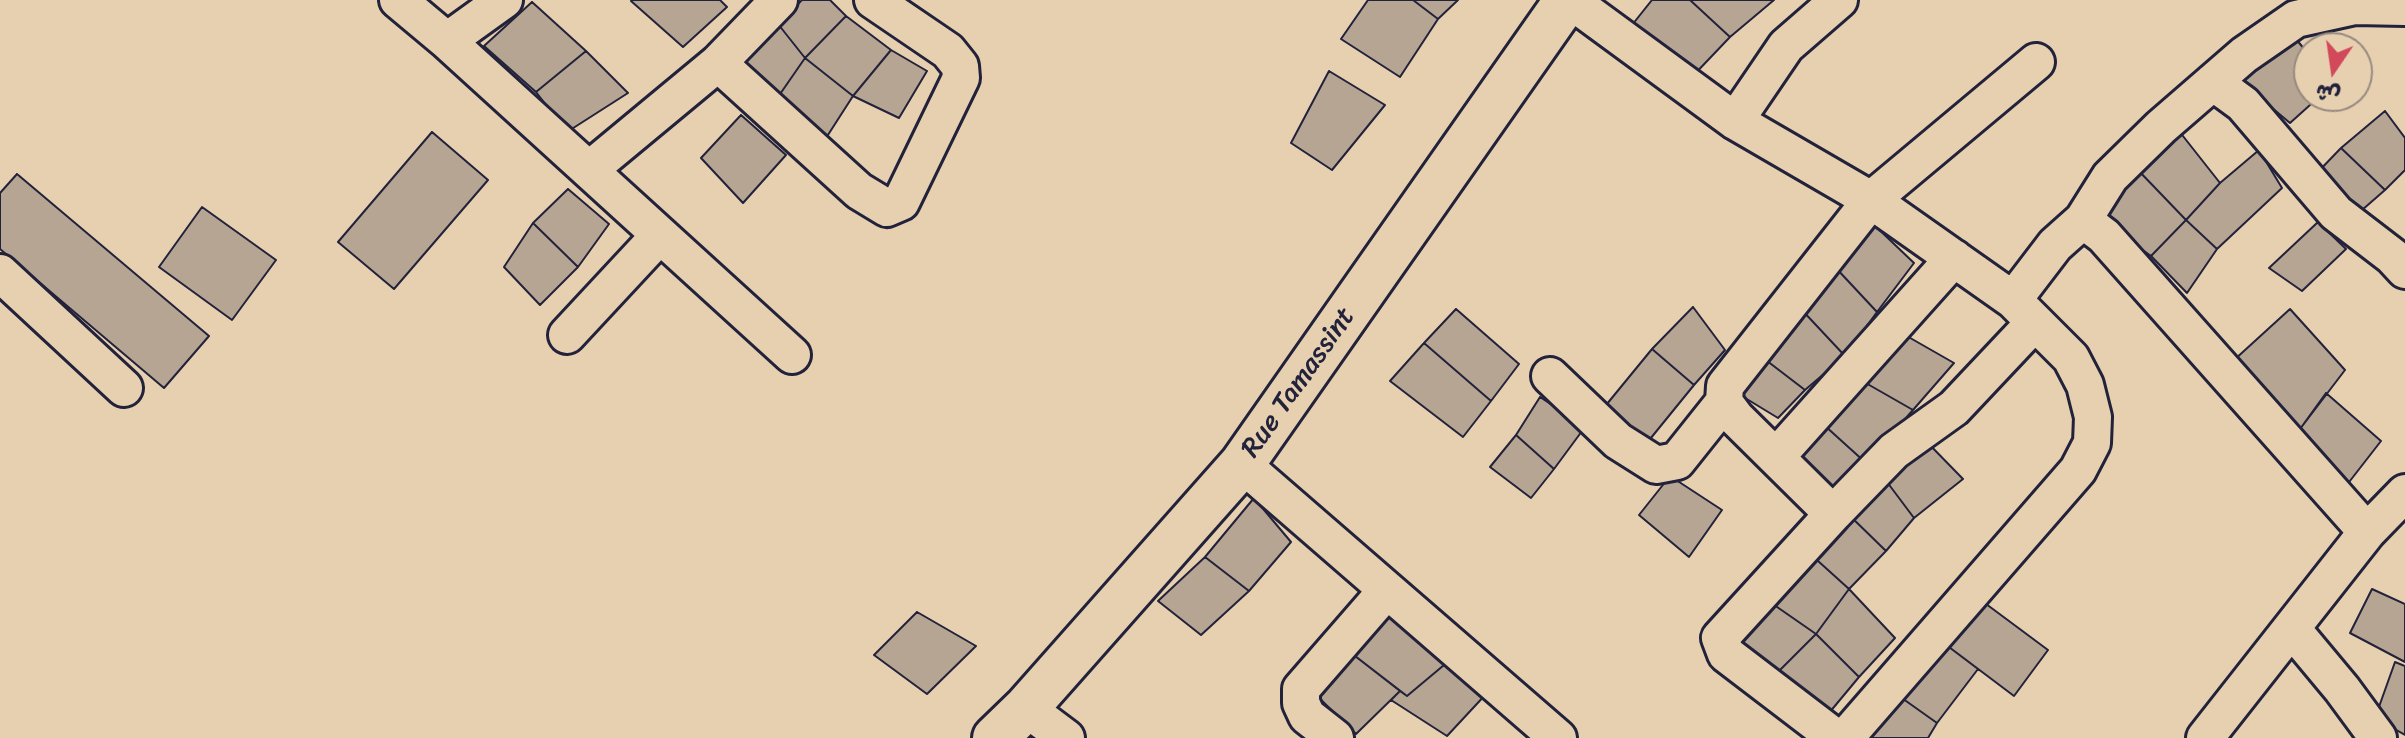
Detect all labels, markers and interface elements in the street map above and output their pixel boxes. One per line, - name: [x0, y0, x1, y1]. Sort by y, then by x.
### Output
- north arrow: [2293, 32, 2373, 112]
- text: ش: [2312, 72, 2344, 116]
- street label: Rue Tamassint: [1235, 301, 1363, 465]

